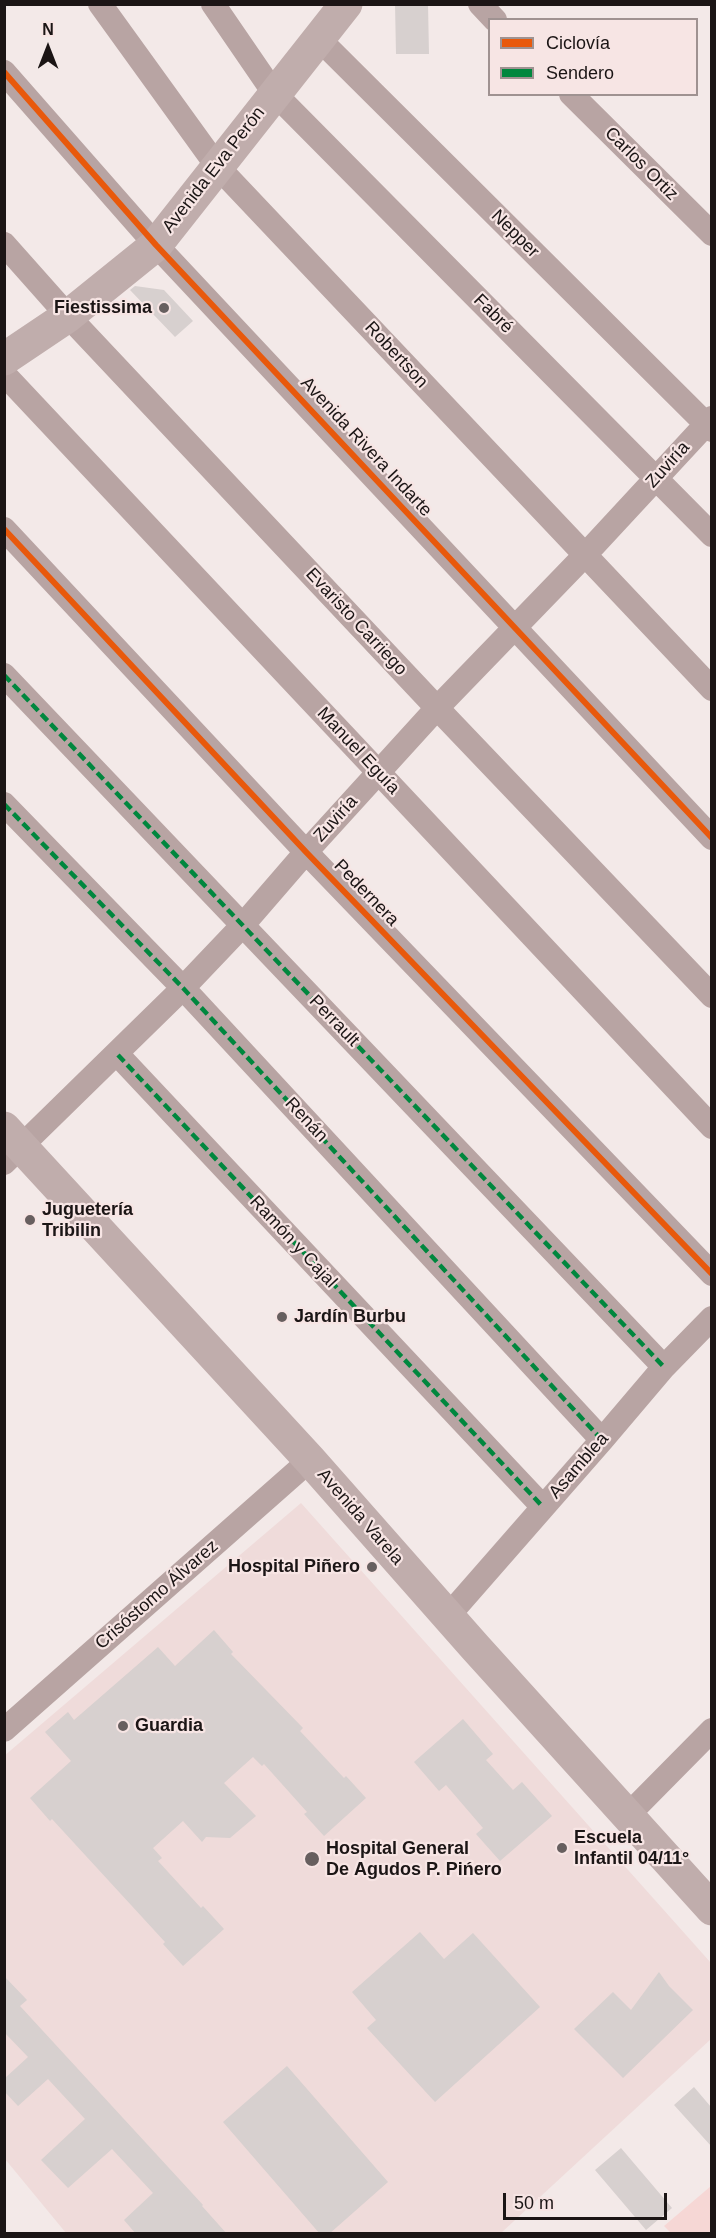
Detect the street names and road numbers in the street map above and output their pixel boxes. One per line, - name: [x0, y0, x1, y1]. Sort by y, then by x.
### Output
- street label: Avenida Eva Perón: [158, 103, 270, 237]
- street label: Carlos Ortiz: [600, 123, 682, 205]
- street label: Nepper: [486, 205, 544, 263]
- street label: Fabré: [469, 290, 517, 338]
- street label: Robertson: [360, 317, 432, 393]
- street label: Avenida Rivera Indarte: [296, 373, 436, 521]
- street label: Zuviría: [642, 437, 694, 493]
- street label: Evaristo Carriego: [301, 564, 411, 680]
- street label: Manuel Eguía: [312, 703, 404, 799]
- street label: Zuviría: [310, 791, 362, 847]
- street label: Pedernera: [329, 855, 403, 931]
- street label: Perrault: [304, 991, 364, 1051]
- street label: Renán: [280, 1093, 332, 1147]
- street label: Ramón y Cajal: [245, 1191, 341, 1293]
- street label: Asamblea: [545, 1429, 613, 1503]
- street label: Avenida Varela: [312, 1464, 408, 1570]
- street label: Crisóstomo Álvarez: [91, 1536, 223, 1654]

